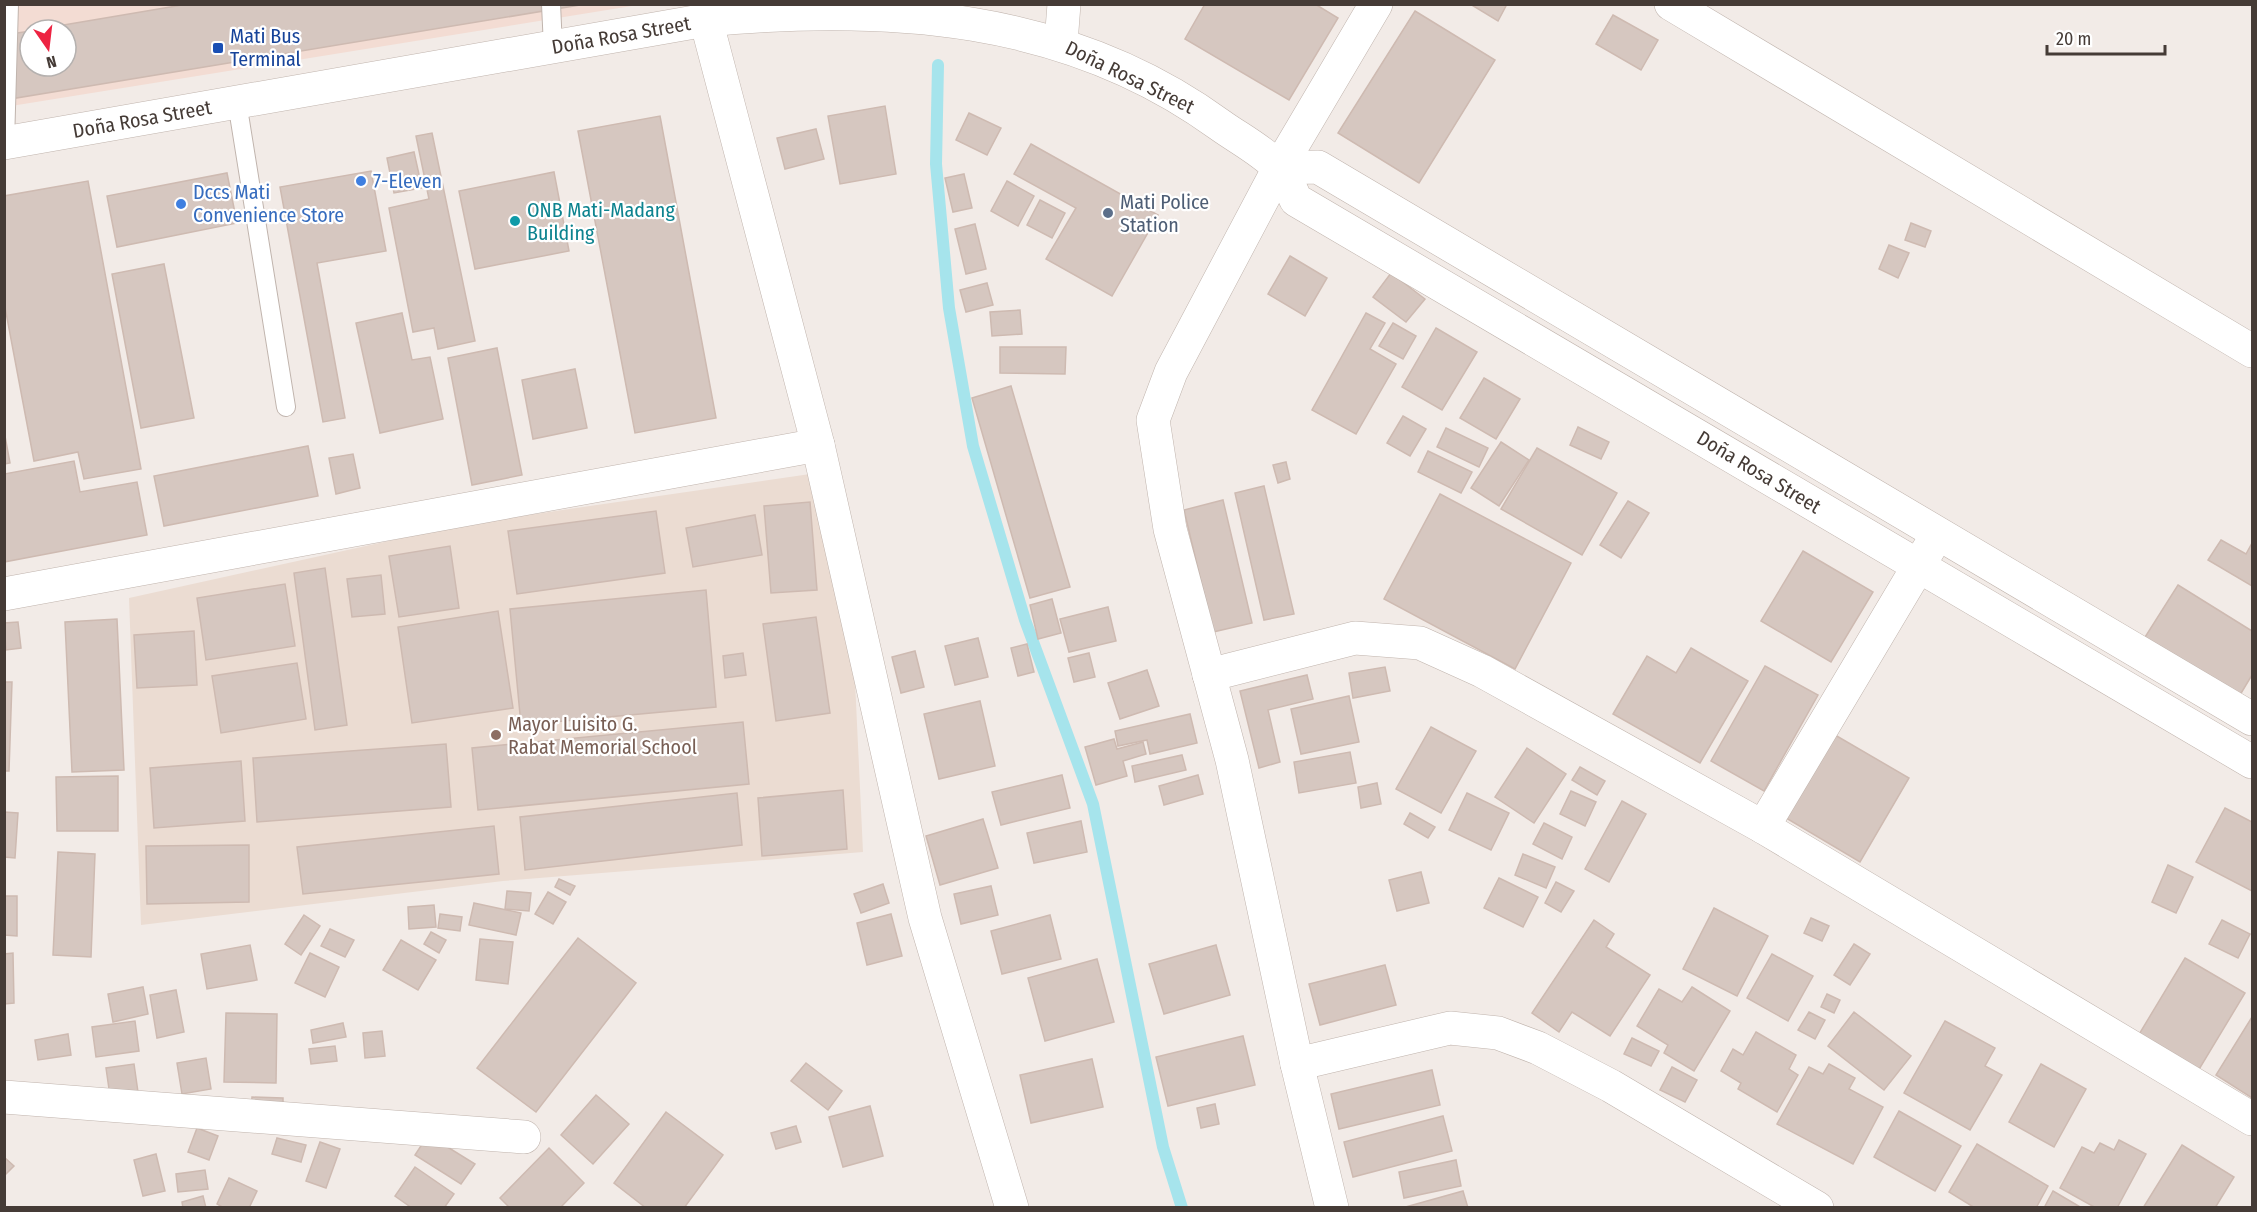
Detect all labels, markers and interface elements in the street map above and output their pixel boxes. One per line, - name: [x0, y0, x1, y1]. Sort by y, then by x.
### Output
- street label: Doña Rosa Street: [550, 11, 693, 59]
- north arrow: [18, 18, 78, 78]
- scale bar: [2047, 18, 2166, 56]
- place label: Mati Bus Terminal: [230, 24, 301, 71]
- text: 20 m: [2056, 28, 2091, 50]
- street label: Doña Rosa Street: [1062, 35, 1199, 119]
- marker: Mati Bus Terminal: [211, 41, 225, 55]
- text: N: [45, 52, 58, 72]
- street label: Doña Rosa Street: [71, 95, 214, 143]
- place label: 7-Eleven: [373, 169, 442, 193]
- marker: 7-Eleven: [354, 174, 368, 188]
- place label: Dccs Mati Convenience Store: [193, 180, 344, 227]
- place label: Mati Police Station: [1120, 190, 1209, 237]
- marker: Dccs Mati Convenience Store: [174, 197, 188, 211]
- place label: ONB Mati-Madang Building: [527, 198, 675, 245]
- marker: Mati Police Station: [1101, 206, 1115, 220]
- marker: ONB Mati-Madang Building: [508, 214, 522, 228]
- street label: Doña Rosa Street: [1693, 426, 1826, 519]
- place label: Mayor Luisito G. Rabat Memorial School: [508, 712, 697, 759]
- marker: Mayor Luisito G. Rabat Memorial School: [489, 728, 503, 742]

